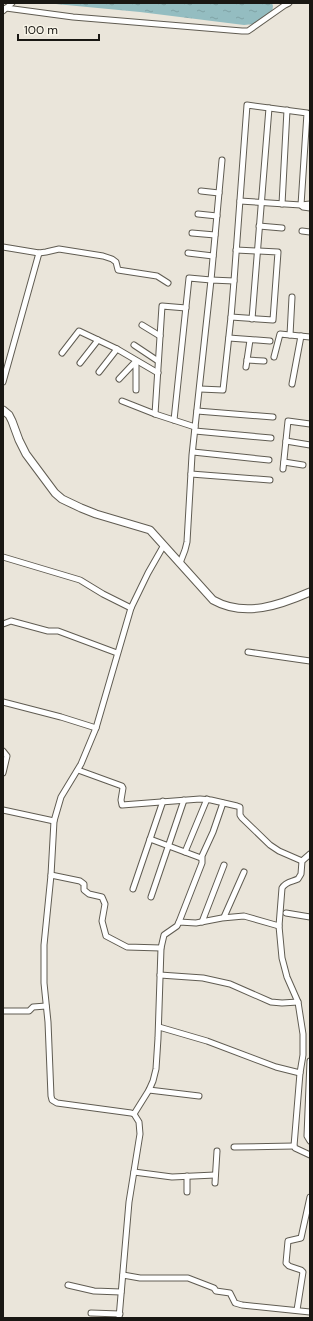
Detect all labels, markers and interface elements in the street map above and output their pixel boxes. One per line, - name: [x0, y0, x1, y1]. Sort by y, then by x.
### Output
- scale bar: [18, 16, 99, 42]
- text: 100 m: [24, 22, 58, 38]

